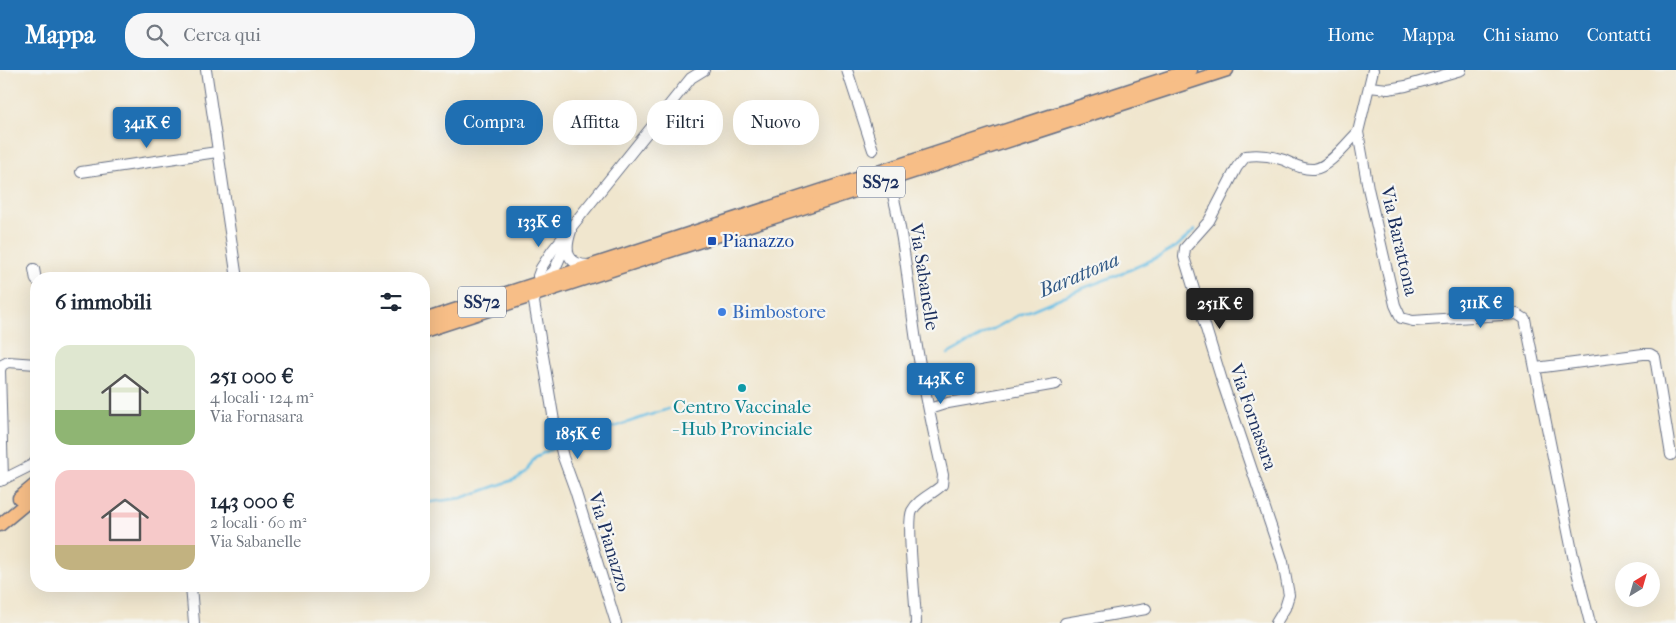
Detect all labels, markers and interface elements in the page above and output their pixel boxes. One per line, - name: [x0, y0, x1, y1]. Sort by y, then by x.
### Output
- search box: [125, 13, 475, 58]
- text: Mappa: [25, 21, 95, 49]
- icon: search: [143, 21, 171, 49]
- text: Cerca qui: [183, 24, 261, 46]
- text: Home: [1327, 25, 1374, 46]
- text: Mappa: [1402, 25, 1455, 46]
- text: Chi siamo: [1483, 25, 1559, 46]
- text: Contatti: [1587, 25, 1651, 46]
- chip: Compra: [445, 100, 543, 145]
- chip: Affitta: [553, 100, 637, 145]
- chip: Filtri: [647, 100, 723, 145]
- chip: Nuovo: [733, 100, 819, 145]
- pin: 341K €: [106, 106, 188, 149]
- text: 341K €: [124, 113, 170, 132]
- road number: SS72: [857, 166, 905, 198]
- street label: Via Barattona: [1375, 183, 1422, 298]
- pin: 133K €: [498, 206, 580, 248]
- text: 133K €: [517, 212, 561, 231]
- street label: Via Sabanelle: [905, 221, 943, 332]
- place label: Pianazzo: [722, 230, 794, 252]
- marker: Pianazzo: [706, 235, 718, 247]
- water label: Barattona: [1034, 248, 1123, 303]
- road number: SS72: [458, 286, 506, 318]
- pin: 311K €: [1440, 286, 1522, 329]
- icon: filters: [377, 288, 405, 316]
- pin: 251K €: [1179, 288, 1261, 330]
- text: 6 immobili: [55, 290, 152, 314]
- text: 311K €: [1460, 293, 1502, 312]
- text: 251K €: [1197, 294, 1243, 313]
- place label: Bimbostore: [732, 301, 826, 323]
- marker: Bimbostore: [716, 306, 728, 318]
- street label: Via Fornasara: [1224, 360, 1282, 473]
- pin: 143K €: [900, 362, 982, 405]
- text: 251 000 €: [210, 364, 294, 388]
- icon: home: [95, 365, 155, 425]
- text: 143K €: [918, 369, 964, 388]
- marker: Centro Vaccinale - Hub Provinciale: [736, 382, 748, 394]
- text: 4 locali · 124 m²: [210, 388, 314, 407]
- place label: Centro Vaccinale - Hub Provinciale: [672, 396, 812, 440]
- text: Via Fornasara: [210, 407, 303, 426]
- pin: 185K €: [537, 418, 619, 460]
- text: 185K €: [555, 424, 601, 443]
- text: 143 000 €: [210, 489, 295, 513]
- street label: Via Pianazzo: [583, 489, 635, 595]
- icon: home: [95, 490, 155, 550]
- text: 2 locali · 60 m²: [210, 513, 307, 532]
- text: Via Sabanelle: [210, 532, 301, 551]
- north arrow: [1615, 562, 1660, 608]
- map controls: [1615, 562, 1660, 607]

